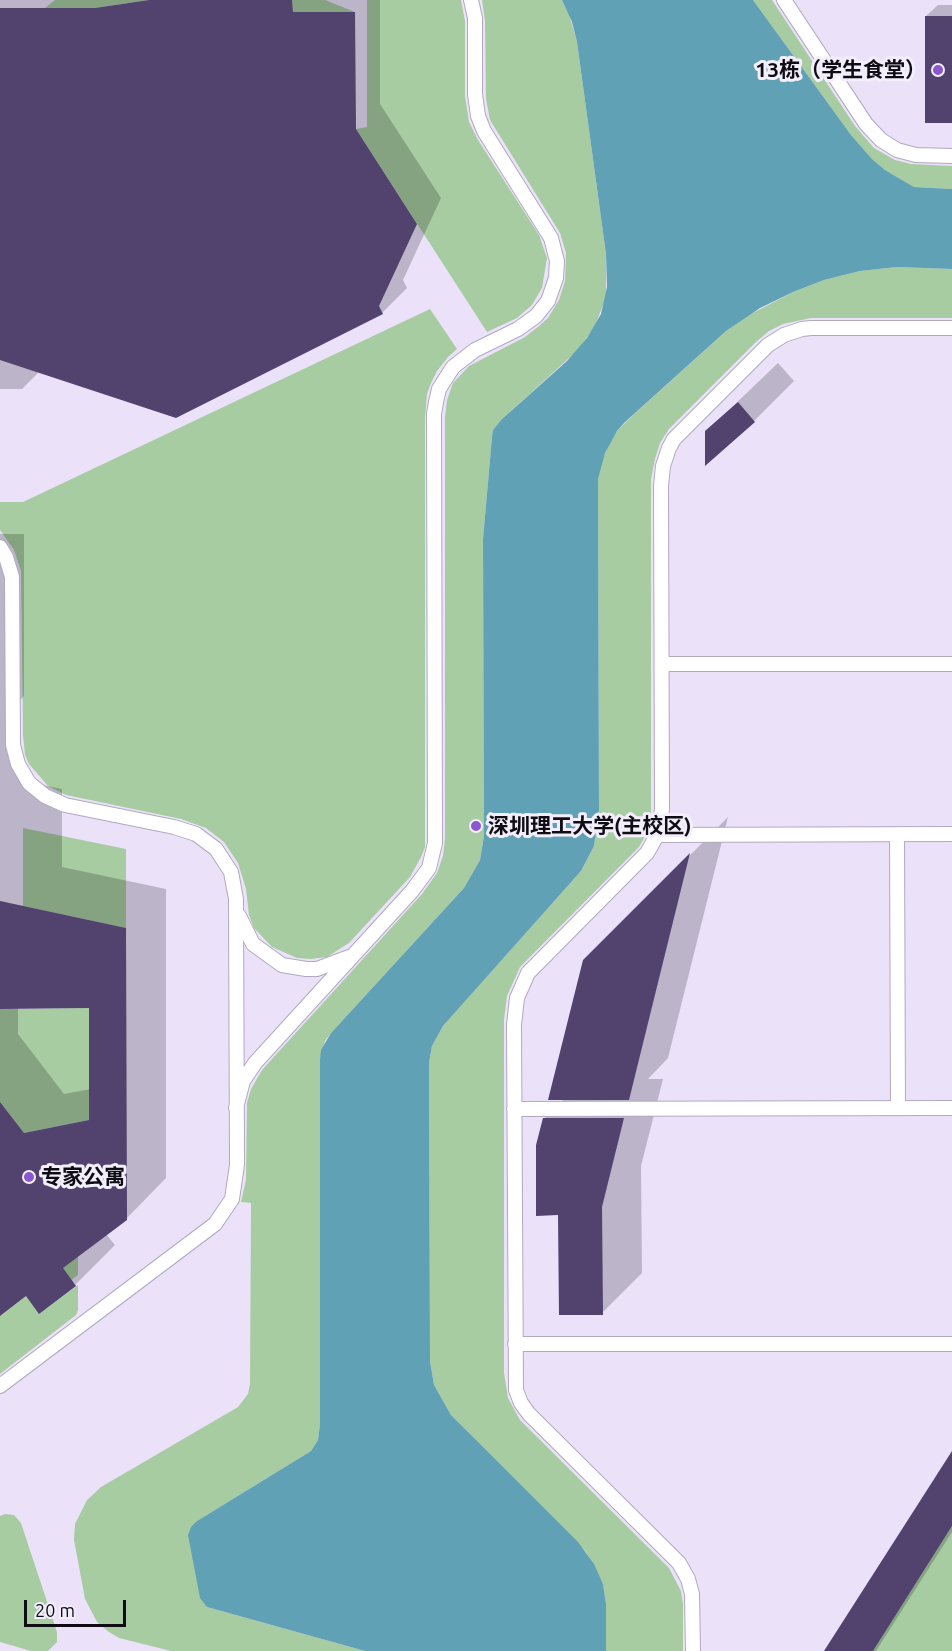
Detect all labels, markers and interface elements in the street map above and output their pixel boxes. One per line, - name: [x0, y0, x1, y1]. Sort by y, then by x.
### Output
- place label: 13栋（学生食堂）: [755, 57, 926, 83]
- marker: 13栋（学生食堂）: [931, 63, 945, 77]
- place label: 深圳理工大学(主校区): [488, 813, 692, 839]
- marker: 深圳理工大学(主校区): [469, 819, 483, 833]
- place label: 专家公寓: [41, 1164, 125, 1190]
- marker: 专家公寓: [22, 1170, 36, 1184]
- scale bar: [27, 1588, 129, 1626]
- text: 20 m: [35, 1600, 75, 1620]

